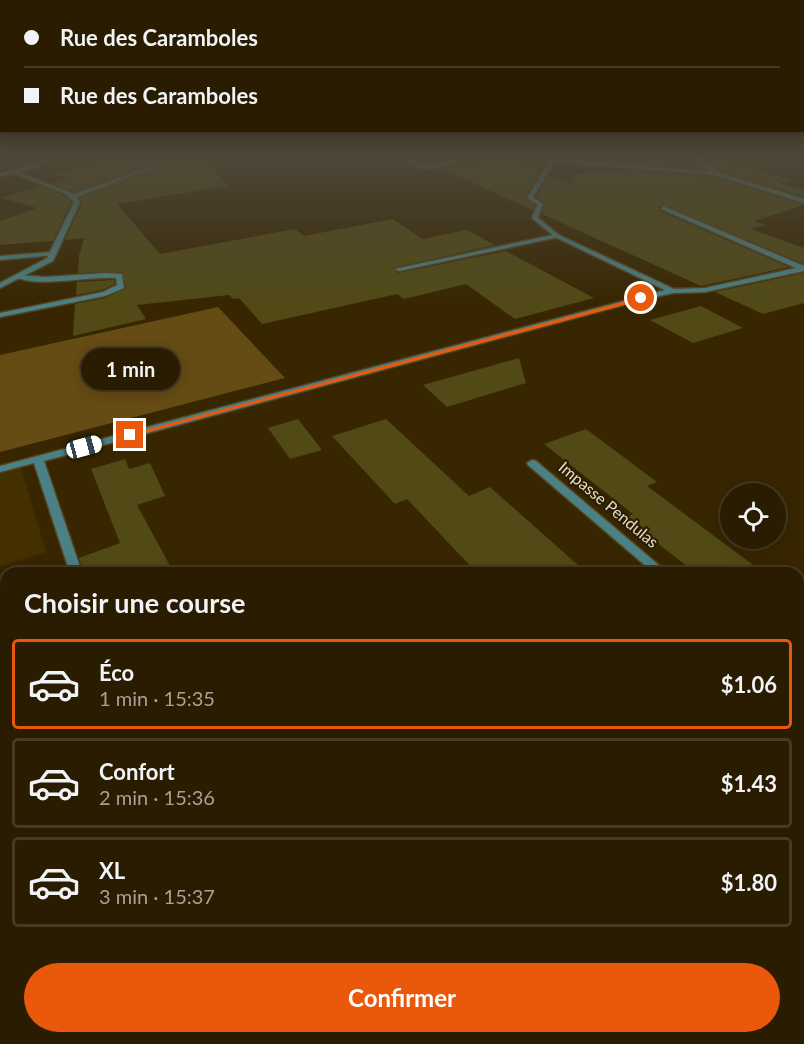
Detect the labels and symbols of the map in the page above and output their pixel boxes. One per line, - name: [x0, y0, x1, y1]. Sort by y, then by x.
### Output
- route start: [627, 284, 654, 311]
- callout: 1 min: [80, 348, 180, 390]
- route end: [116, 421, 143, 448]
- car: [64, 434, 104, 460]
- street label: Impasse Pendulas: [555, 457, 663, 551]

